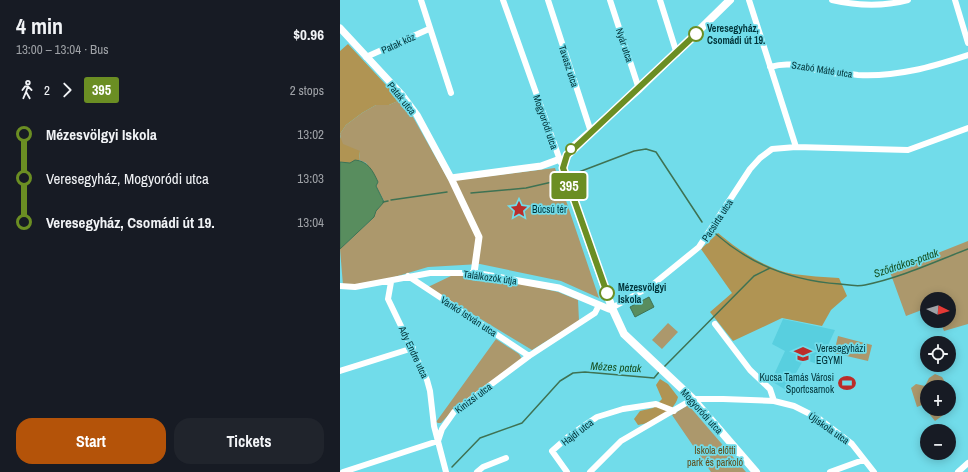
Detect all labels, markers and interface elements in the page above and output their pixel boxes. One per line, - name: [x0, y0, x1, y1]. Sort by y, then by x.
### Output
- text: 4 min: [16, 11, 63, 41]
- place label: Veresegyház, Csomádi út 19.: [707, 22, 765, 47]
- text: $0.96: [293, 24, 324, 45]
- street label: Nyár utca: [613, 26, 636, 64]
- marker: Veresegyház, Csomádi út 19.: [688, 26, 704, 42]
- street label: Patak köz: [379, 30, 417, 57]
- text: 13:00 – 13:04 · Bus: [16, 41, 108, 58]
- street label: Tavasz utca: [556, 43, 582, 89]
- street label: Szabó Máté utca: [791, 58, 854, 81]
- icon: walk: [16, 79, 38, 101]
- icon: forward: [56, 79, 78, 101]
- street label: Patak utca: [384, 79, 419, 118]
- text: 395: [92, 81, 111, 99]
- text: 2: [44, 82, 50, 99]
- text: 2 stops: [290, 82, 324, 99]
- street label: Mogyoródi utca: [530, 93, 561, 151]
- text: Mézesvölgyi Iskola: [46, 124, 157, 145]
- text: 13:02: [297, 126, 324, 143]
- unlabelled marker: [565, 143, 577, 155]
- text: Veresegyház, Mogyoródi utca: [46, 168, 209, 189]
- text: 13:03: [297, 170, 324, 187]
- line badge: 395: [546, 173, 592, 199]
- text: 395: [559, 177, 579, 195]
- street label: Pacsirta utca: [699, 196, 736, 244]
- place icon: Búcsú tér: [509, 199, 529, 219]
- place label: Búcsú tér: [532, 203, 567, 216]
- text: Veresegyház, Csomádi út 19.: [46, 212, 215, 233]
- text: 13:04: [297, 214, 324, 231]
- water label: Sződrákos-patak: [872, 245, 941, 281]
- street label: Találkozók útja: [462, 267, 518, 288]
- place label: Mézesvölgyi Iskola: [618, 281, 666, 306]
- marker: Mézesvölgyi Iskola: [599, 285, 615, 301]
- north arrow: [920, 292, 956, 328]
- map controls: [920, 292, 956, 460]
- street label: Vankó István utca: [438, 293, 500, 340]
- street label: Ady Endre utca: [395, 323, 431, 381]
- button: locate: [920, 336, 956, 372]
- place label: Veresegyházi EGYMI: [816, 342, 866, 367]
- school or university icon: Veresegyházi EGYMI: [793, 344, 813, 364]
- water label: Mézes patak: [590, 359, 642, 375]
- place label: Kucsa Tamás Városi Sportcsarnok: [759, 371, 835, 396]
- sports icon: Kucsa Tamás Városi Sportcsarnok: [837, 373, 857, 393]
- street label: Kinizsi utca: [452, 380, 495, 416]
- button: +: [920, 380, 956, 416]
- street label: Mogyoródi utca: [678, 386, 726, 437]
- street label: Újiskola utca: [806, 410, 852, 447]
- street label: Hajdi utca: [559, 416, 596, 449]
- button: Start: [16, 418, 166, 464]
- button: Tickets: [174, 418, 324, 464]
- button: −: [920, 424, 956, 460]
- park label: Iskola előtti park és parkoló: [687, 444, 743, 469]

